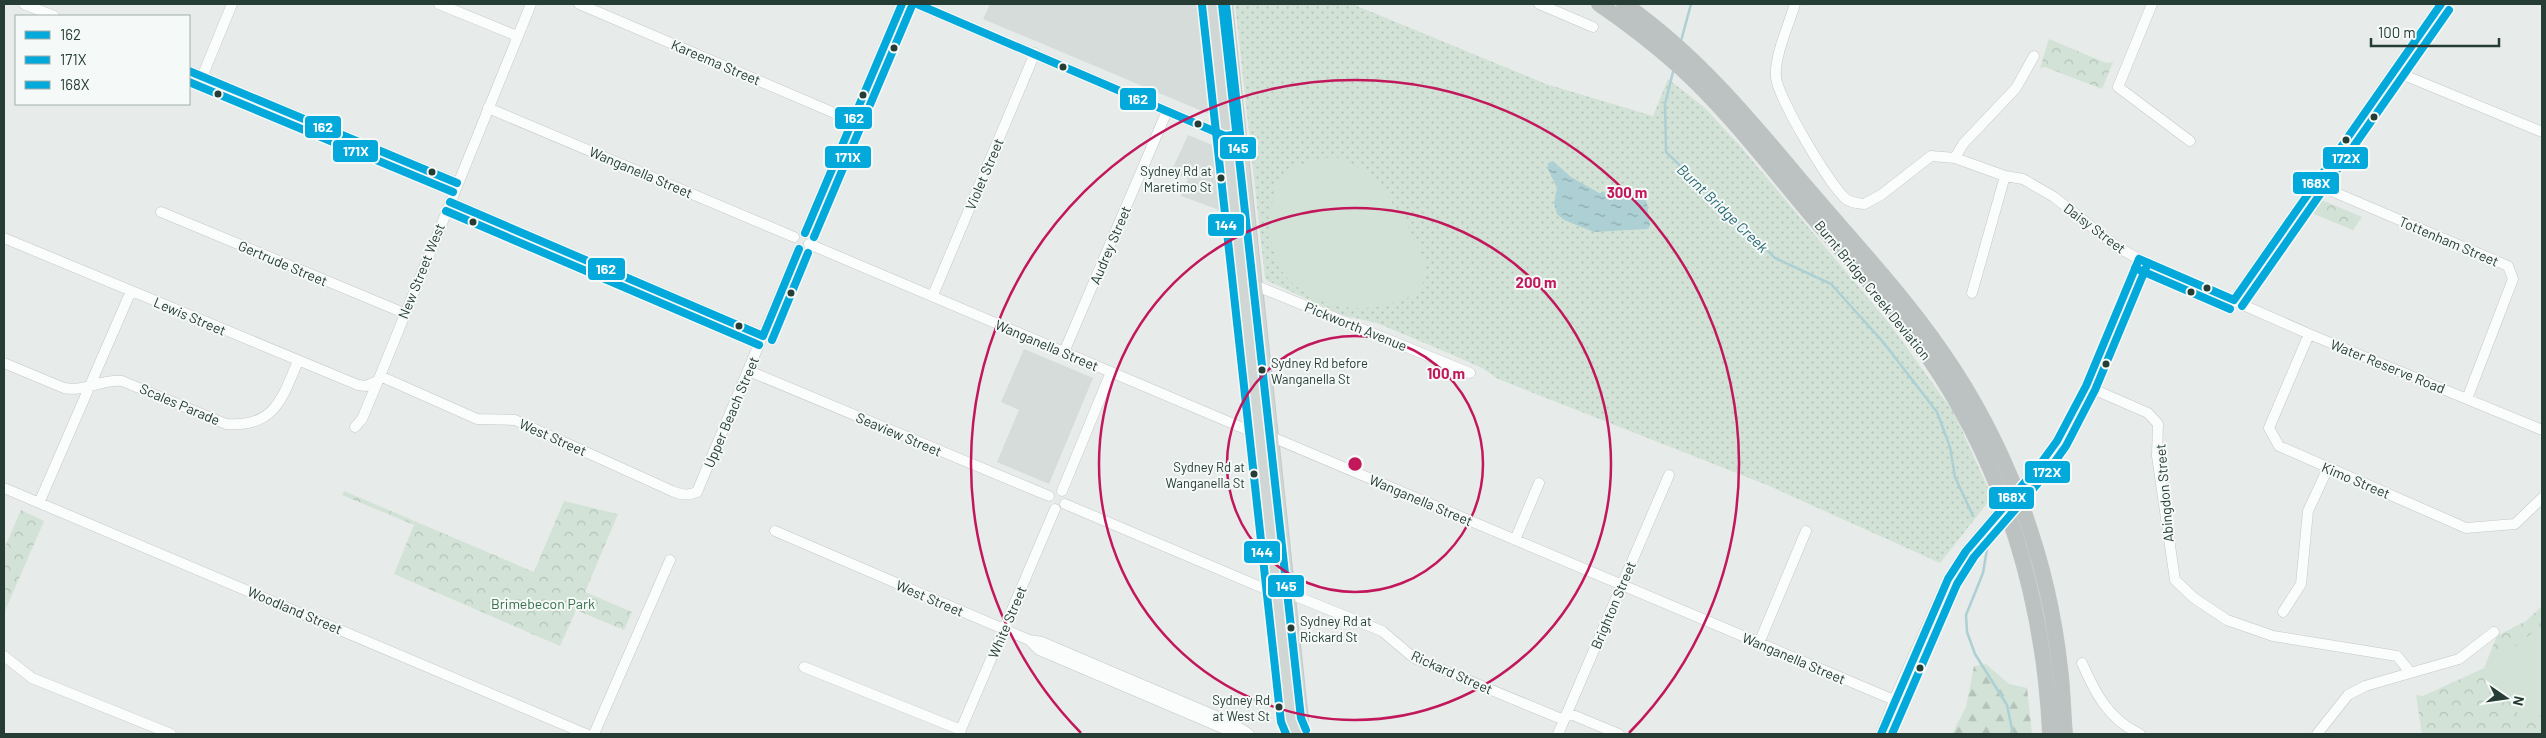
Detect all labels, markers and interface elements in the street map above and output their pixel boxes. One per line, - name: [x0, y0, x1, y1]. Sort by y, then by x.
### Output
- legend: [15, 15, 190, 105]
- scale bar: [2371, 15, 2498, 47]
- text: 100 m: [2378, 23, 2416, 41]
- text: 162: [60, 25, 81, 43]
- street label: Kareema Street: [669, 36, 763, 88]
- unlabelled marker: [889, 43, 899, 53]
- text: 171X: [60, 50, 87, 68]
- unlabelled marker: [1058, 62, 1068, 72]
- text: 168X: [60, 75, 90, 93]
- line badge: 162: [1119, 87, 1157, 111]
- unlabelled marker: [213, 89, 223, 99]
- unlabelled marker: [858, 90, 868, 100]
- text: 162: [1128, 90, 1148, 107]
- line badge: 162: [834, 106, 873, 130]
- text: 162: [844, 109, 864, 126]
- unlabelled marker: [2369, 112, 2379, 122]
- line badge: 162: [304, 115, 342, 139]
- text: 162: [313, 118, 333, 135]
- unlabelled marker: [1193, 119, 1203, 129]
- unlabelled marker: [2341, 135, 2351, 145]
- street label: Violet Street: [961, 136, 1007, 212]
- line badge: 145: [1219, 136, 1257, 160]
- line badge: 171X: [332, 139, 379, 163]
- text: 145: [1228, 139, 1249, 156]
- text: 171X: [343, 142, 369, 159]
- street label: Wanganella Street: [587, 143, 695, 201]
- line badge: 171X: [824, 145, 872, 169]
- line badge: 172X: [2322, 146, 2369, 170]
- text: 171X: [835, 148, 861, 165]
- text: 172X: [2332, 149, 2360, 166]
- water label: Burnt Bridge Creek: [1674, 160, 1773, 256]
- place label: Sydney Rd at Maretimo St: [1140, 163, 1212, 195]
- unlabelled marker: [427, 167, 437, 177]
- line badge: 168X: [2292, 171, 2340, 195]
- marker: Sydney Rd at Maretimo St: [1216, 173, 1226, 183]
- text: 168X: [2302, 174, 2331, 191]
- text: 300 m: [1607, 183, 1647, 201]
- street label: Daisy Street: [2061, 199, 2129, 257]
- street label: Audrey Street: [1086, 203, 1134, 287]
- street label: Tottenham Street: [2397, 212, 2501, 270]
- line badge: 144: [1207, 213, 1245, 237]
- text: 144: [1215, 216, 1237, 233]
- unlabelled marker: [468, 217, 478, 227]
- street label: Burnt Bridge Creek Deviation: [1811, 217, 1935, 363]
- street label: New Street West: [394, 221, 448, 321]
- street label: Gertrude Street: [236, 237, 330, 289]
- line badge: 162: [587, 257, 626, 281]
- text: 162: [596, 260, 616, 277]
- text: 200 m: [1515, 273, 1557, 291]
- unlabelled marker: [2202, 283, 2212, 293]
- unlabelled marker: [2186, 287, 2196, 297]
- unlabelled marker: [786, 288, 796, 298]
- street label: Lewis Street: [151, 293, 229, 339]
- street label: Pickworth Avenue: [1302, 298, 1410, 354]
- street label: Wanganella Street: [993, 316, 1101, 374]
- unlabelled marker: [734, 321, 744, 331]
- street label: Water Reserve Road: [2328, 335, 2448, 397]
- street label: Upper Beach Street: [700, 354, 762, 470]
- place label: Sydney Rd before Wanganella St: [1271, 355, 1368, 387]
- unlabelled marker: [2101, 359, 2111, 369]
- text: 100 m: [1427, 364, 1465, 382]
- marker: Sydney Rd before Wanganella St: [1257, 365, 1267, 375]
- street label: Scales Parade: [137, 379, 223, 429]
- street label: Seaview Street: [854, 408, 944, 460]
- street label: West Street: [517, 415, 589, 459]
- street label: Abingdon Street: [2151, 443, 2177, 543]
- centre of rings: [1346, 455, 1364, 473]
- street label: Kimo Street: [2319, 458, 2393, 502]
- place label: Sydney Rd at Wanganella St: [1166, 459, 1245, 491]
- line badge: 172X: [2024, 460, 2071, 484]
- text: 172X: [2033, 463, 2061, 480]
- marker: Sydney Rd at Wanganella St: [1249, 469, 1259, 479]
- street label: Wanganella Street: [1367, 471, 1475, 529]
- line badge: 168X: [1988, 486, 2035, 510]
- text: 168X: [1998, 488, 2027, 505]
- line badge: 144: [1243, 540, 1281, 564]
- text: 144: [1251, 543, 1273, 560]
- street label: Brighton Street: [1587, 559, 1639, 651]
- line badge: 145: [1267, 574, 1305, 598]
- street label: West Street: [894, 576, 966, 620]
- text: 145: [1276, 577, 1297, 594]
- street label: Woodland Street: [245, 582, 345, 638]
- street label: White Street: [984, 583, 1030, 661]
- park label: Brimebecon Park: [491, 595, 595, 612]
- place label: Sydney Rd at Rickard St: [1300, 613, 1372, 645]
- marker: Sydney Rd at Rickard St: [1286, 623, 1296, 633]
- street label: Wanganella Street: [1740, 629, 1848, 687]
- street label: Rickard Street: [1409, 647, 1495, 697]
- unlabelled marker: [1915, 663, 1925, 673]
- north arrow: [2481, 673, 2531, 723]
- place label: Sydney Rd at West St: [1212, 692, 1270, 724]
- text: N: [2510, 695, 2528, 707]
- marker: Sydney Rd at West St: [1274, 702, 1284, 712]

